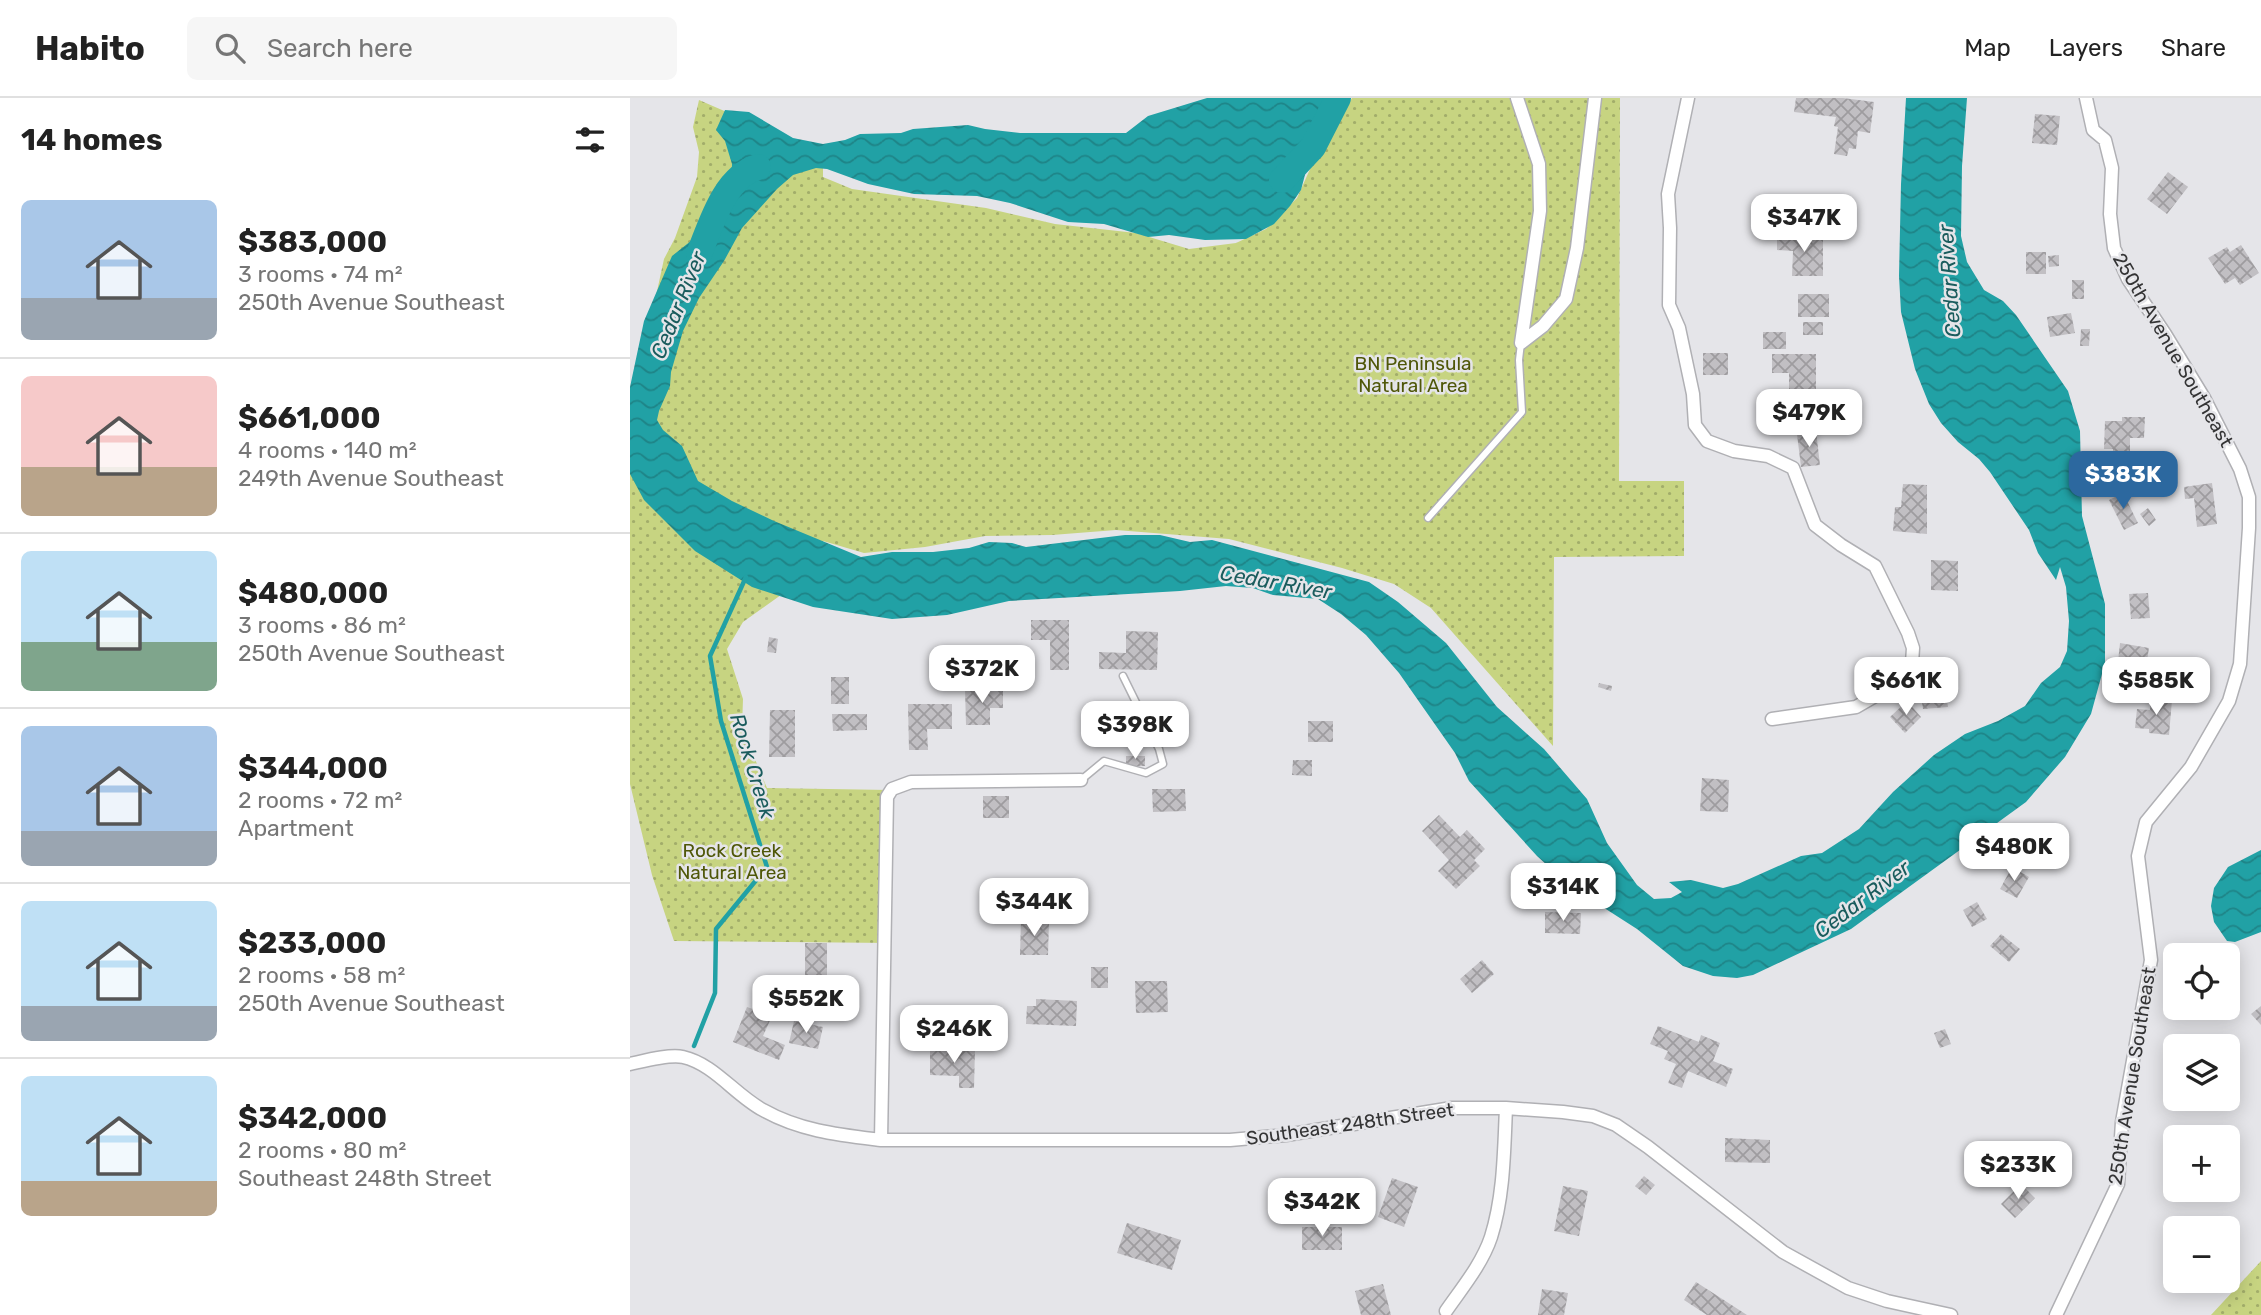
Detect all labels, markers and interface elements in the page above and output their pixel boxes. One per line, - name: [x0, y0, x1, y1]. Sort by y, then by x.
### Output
- search box: [187, 17, 677, 80]
- text: Habito: [35, 29, 145, 68]
- icon: search: [211, 29, 249, 67]
- text: Search here: [267, 33, 413, 64]
- text: Map: [1964, 34, 2011, 62]
- text: Layers: [2049, 34, 2123, 62]
- text: Share: [2161, 34, 2226, 62]
- icon: filters: [571, 121, 609, 159]
- text: 14 homes: [21, 122, 163, 158]
- pin: $347K: [1755, 194, 1853, 254]
- text: $347K: [1767, 203, 1841, 231]
- water label: Cedar River: [1933, 223, 1965, 338]
- text: $383,000: [238, 224, 387, 260]
- icon: home: [77, 228, 161, 312]
- water label: Cedar River: [645, 247, 711, 362]
- street label: 250th Avenue Southeast: [2108, 249, 2238, 452]
- text: 3 rooms · 74 m²: [238, 260, 403, 288]
- text: 250th Avenue Southeast: [238, 288, 505, 316]
- park label: BN Peninsula Natural Area: [1354, 352, 1472, 397]
- pin: $479K: [1760, 390, 1858, 449]
- text: $479K: [1772, 398, 1846, 426]
- text: $661,000: [238, 400, 381, 436]
- icon: home: [77, 404, 161, 488]
- text: 4 rooms · 140 m²: [238, 436, 417, 464]
- pin: $383K: [2074, 452, 2172, 511]
- text: $383K: [2085, 460, 2161, 488]
- text: 249th Avenue Southeast: [238, 464, 504, 492]
- water label: Cedar River: [1218, 560, 1335, 604]
- text: $480,000: [238, 575, 388, 611]
- icon: home: [77, 579, 161, 663]
- text: 3 rooms · 86 m²: [238, 611, 406, 639]
- text: 250th Avenue Southeast: [238, 639, 505, 667]
- pin: $372K: [933, 646, 1031, 705]
- text: $372K: [945, 654, 1019, 682]
- pin: $661K: [1857, 658, 1955, 717]
- pin: $585K: [2107, 658, 2205, 717]
- text: $661K: [1870, 666, 1942, 694]
- text: $585K: [2118, 666, 2194, 694]
- pin: $398K: [1086, 702, 1184, 761]
- water label: Rock Creek: [725, 710, 781, 823]
- text: $398K: [1097, 710, 1173, 738]
- text: $344,000: [238, 750, 388, 786]
- icon: home: [77, 754, 161, 838]
- text: 2 rooms · 72 m²: [238, 786, 402, 814]
- text: Apartment: [238, 814, 354, 842]
- pin: $480K: [1965, 824, 2063, 883]
- text: $480K: [1975, 832, 2053, 860]
- park label: Rock Creek Natural Area: [677, 839, 787, 884]
- water label: Cedar River: [1809, 854, 1915, 943]
- pin: $314K: [1514, 864, 1612, 923]
- text: $314K: [1527, 872, 1599, 900]
- pin: $344K: [985, 878, 1083, 938]
- text: $344K: [995, 887, 1073, 915]
- text: $233,000: [238, 925, 386, 961]
- icon: home: [77, 929, 161, 1013]
- map controls: [2163, 943, 2240, 1293]
- button: locate: [2163, 943, 2240, 1020]
- text: 2 rooms · 58 m²: [238, 961, 405, 989]
- street label: 250th Avenue Southeast: [2103, 965, 2161, 1187]
- pin: $552K: [757, 976, 855, 1035]
- text: $552K: [768, 984, 844, 1012]
- text: 250th Avenue Southeast: [238, 989, 505, 1017]
- pin: $246K: [905, 1006, 1003, 1065]
- text: $246K: [916, 1014, 992, 1042]
- button: layers: [2163, 1034, 2240, 1111]
- street label: Southeast 248th Street: [1245, 1098, 1456, 1150]
- text: $342,000: [238, 1100, 387, 1136]
- icon: home: [77, 1104, 161, 1188]
- button: +: [2163, 1125, 2240, 1202]
- text: 2 rooms · 80 m²: [238, 1136, 406, 1164]
- pin: $233K: [1969, 1142, 2067, 1201]
- text: $233K: [1980, 1150, 2056, 1178]
- text: Southeast 248th Street: [238, 1164, 492, 1192]
- pin: $342K: [1273, 1178, 1371, 1238]
- text: $342K: [1284, 1187, 1360, 1215]
- button: −: [2163, 1216, 2240, 1293]

